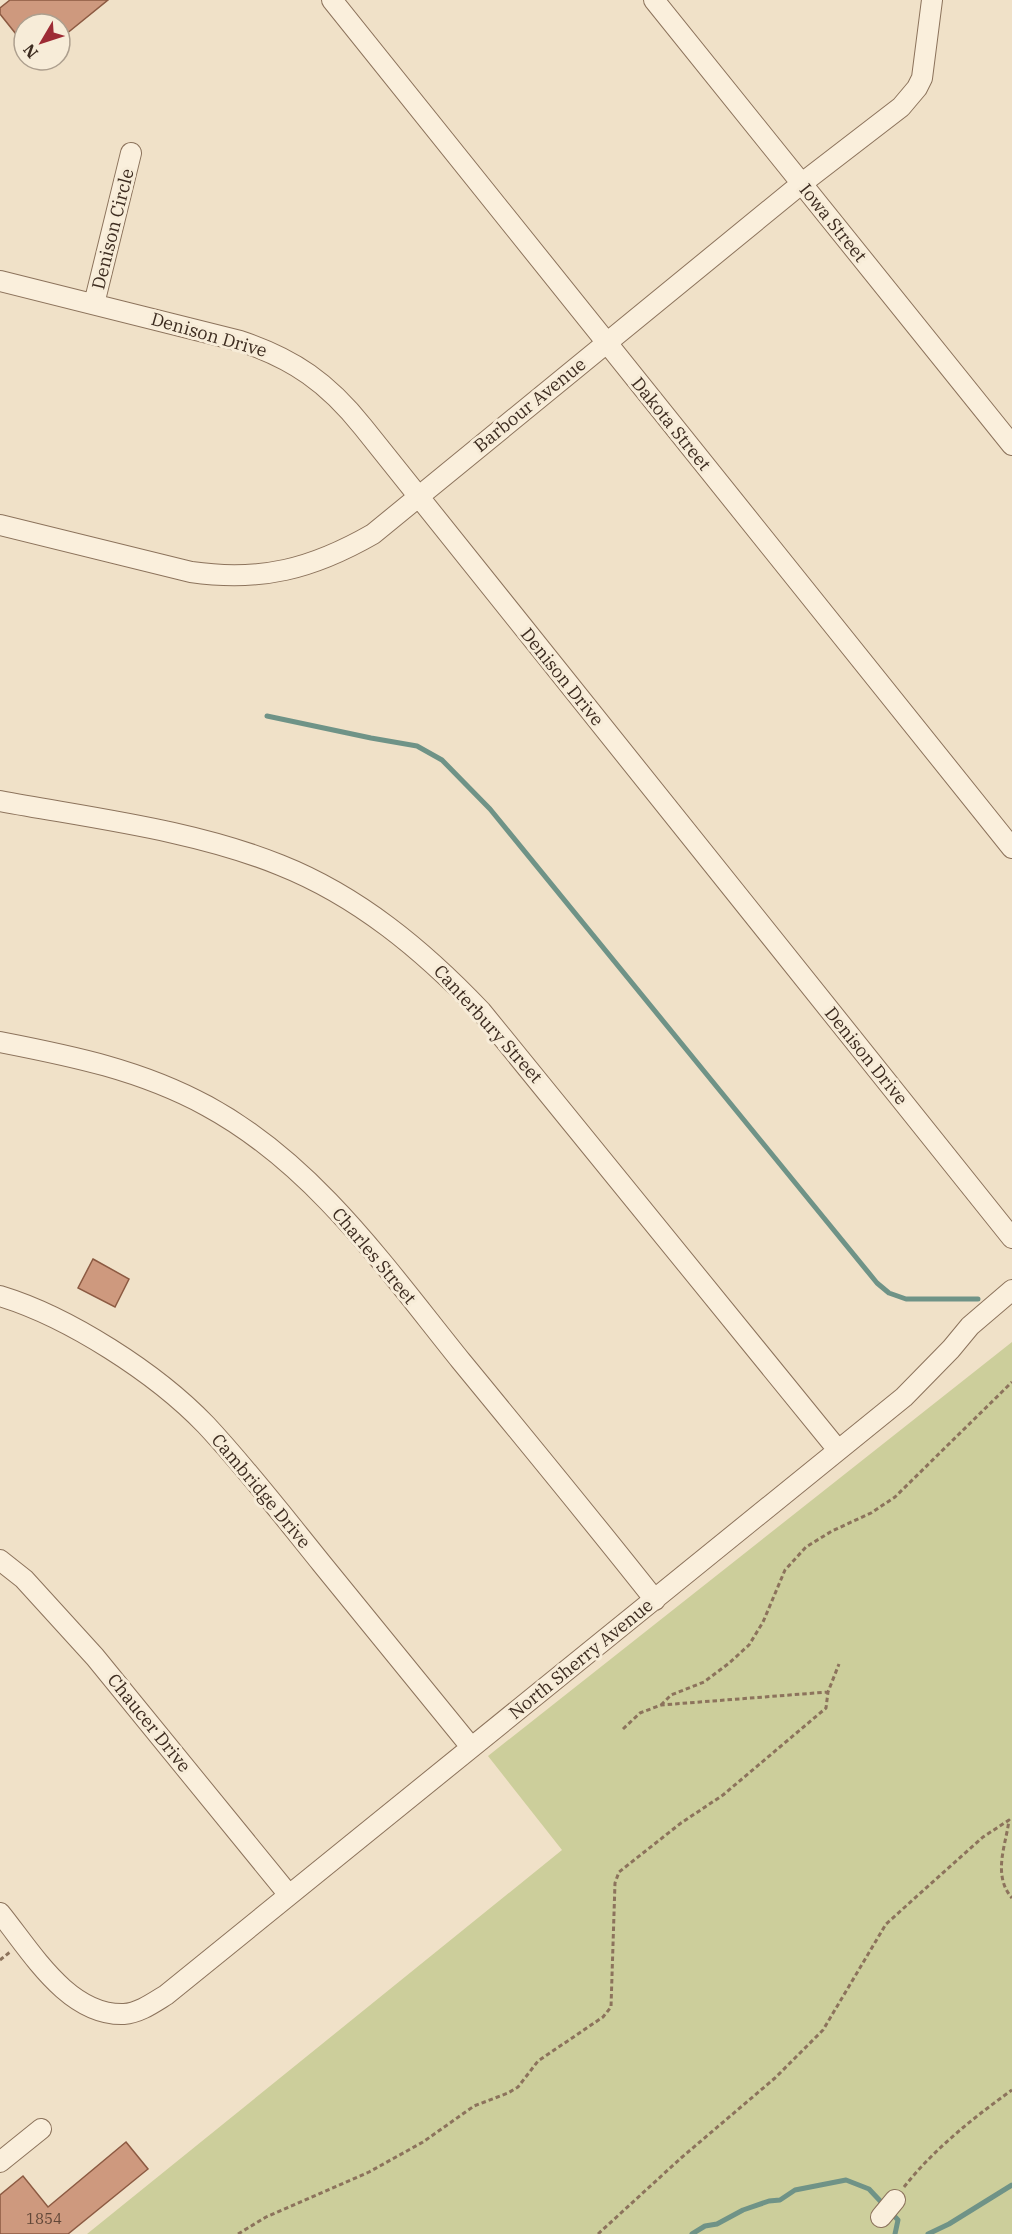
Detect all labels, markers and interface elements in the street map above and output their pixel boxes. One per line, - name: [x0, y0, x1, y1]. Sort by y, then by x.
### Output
- north arrow: [12, 12, 72, 72]
- text: N: [19, 40, 42, 63]
- street label: Denison Circle: [86, 166, 139, 292]
- street label: Iowa Street: [795, 179, 872, 267]
- street label: Denison Drive: [148, 307, 270, 362]
- street label: Barbour Avenue: [469, 352, 590, 457]
- street label: Dakota Street: [627, 372, 716, 475]
- street label: Denison Drive: [516, 623, 609, 730]
- street label: Canterbury Street: [429, 960, 548, 1088]
- street label: Denison Drive: [820, 1002, 913, 1109]
- street label: Charles Street: [327, 1203, 422, 1309]
- street label: Cambridge Drive: [207, 1429, 316, 1553]
- street label: North Sherry Avenue: [504, 1593, 657, 1724]
- street label: Chaucer Drive: [103, 1669, 196, 1777]
- house number: 1854: [26, 2209, 62, 2228]

